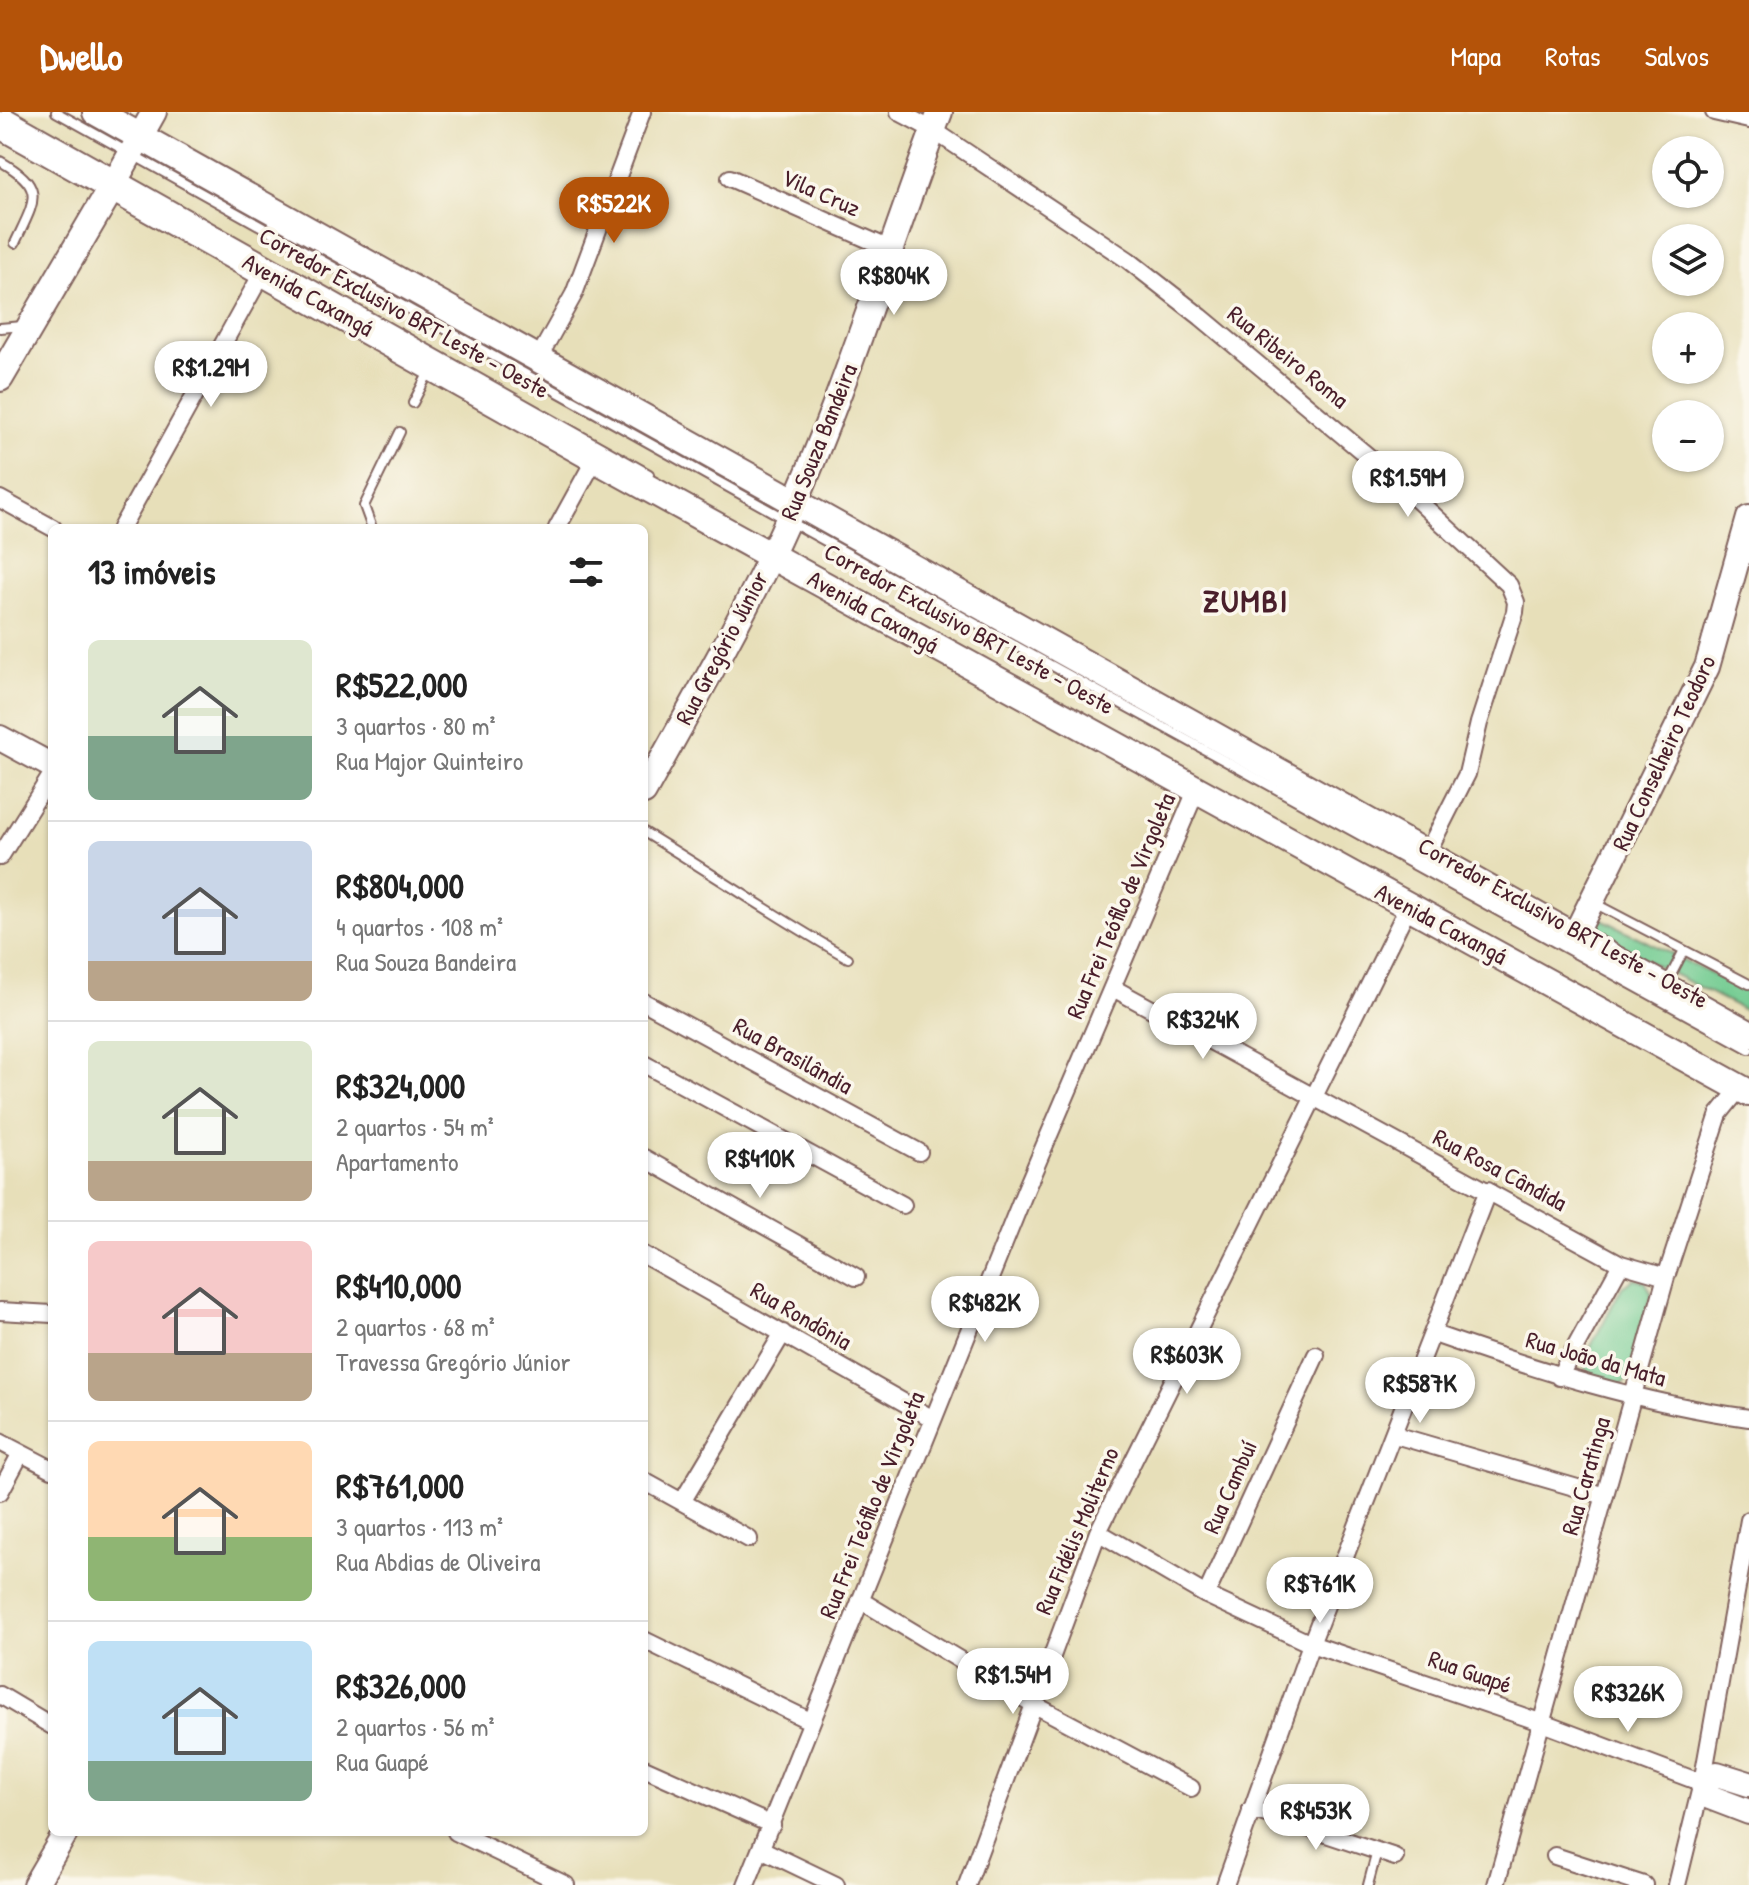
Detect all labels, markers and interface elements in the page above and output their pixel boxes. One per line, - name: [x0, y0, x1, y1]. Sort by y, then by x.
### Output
- text: Dwello: [40, 30, 122, 82]
- text: Mapa: [1450, 37, 1501, 75]
- text: Rotas: [1545, 37, 1600, 75]
- text: Salvos: [1644, 37, 1709, 75]
- map controls: [1652, 136, 1724, 472]
- button: locate: [1652, 136, 1724, 208]
- street label: Vila Cruz: [777, 161, 866, 223]
- pin: R$522K: [549, 177, 679, 245]
- text: R$522K: [577, 185, 651, 220]
- street label: Corredor Exclusivo BRT Leste - Oeste: [254, 219, 556, 406]
- button: layers: [1652, 224, 1724, 296]
- street label: Avenida Caxangá: [237, 245, 380, 343]
- pin: R$804K: [829, 249, 959, 317]
- text: R$804K: [858, 257, 930, 292]
- street label: Rua Ribeiro Roma: [1221, 297, 1356, 415]
- button: +: [1652, 312, 1724, 384]
- pin: R$1.29M: [137, 341, 285, 409]
- text: R$1.29M: [172, 349, 250, 384]
- street label: Rua Souza Bandeira: [772, 359, 864, 525]
- button: −: [1652, 400, 1724, 472]
- pin: R$1.59M: [1334, 451, 1482, 519]
- text: R$1.59M: [1370, 459, 1446, 494]
- street label: Corredor Exclusivo BRT Leste - Oeste: [819, 535, 1121, 722]
- text: 13 imóveis: [88, 549, 216, 595]
- icon: filters: [564, 550, 608, 594]
- street label: Avenida Caxangá: [802, 562, 945, 660]
- street label: Rua Gregório Júnior: [667, 565, 775, 730]
- district label: ZUMBI: [1203, 579, 1289, 622]
- street label: Rua Conselheiro Teodoro: [1604, 649, 1723, 855]
- text: R$522,000: [336, 662, 467, 708]
- icon: home: [152, 672, 248, 768]
- text: 3 quartos · 80 m²: [336, 708, 495, 743]
- text: Rua Major Quinteiro: [336, 743, 523, 778]
- street label: Rua Frei Teófilo de Virgoleta: [1058, 788, 1182, 1023]
- street label: Corredor Exclusivo BRT Leste - Oeste: [1413, 829, 1715, 1016]
- text: R$804,000: [336, 863, 464, 909]
- icon: home: [152, 873, 248, 969]
- street label: Avenida Caxangá: [1370, 875, 1513, 971]
- text: 4 quartos · 108 m²: [336, 909, 503, 944]
- text: Rua Souza Bandeira: [336, 944, 516, 979]
- pin: R$324K: [1138, 993, 1268, 1061]
- text: R$324K: [1167, 1001, 1239, 1036]
- street label: Rua Brasilândia: [728, 1009, 859, 1101]
- text: R$324,000: [336, 1063, 465, 1109]
- icon: home: [152, 1073, 248, 1169]
- text: 2 quartos · 54 m²: [336, 1109, 494, 1144]
- street label: Rua Rosa Cândida: [1428, 1120, 1573, 1218]
- pin: R$410K: [695, 1132, 825, 1200]
- text: R$410K: [725, 1140, 795, 1175]
- text: Apartamento: [336, 1144, 458, 1179]
- text: R$410,000: [336, 1263, 462, 1309]
- icon: home: [152, 1273, 248, 1369]
- street label: Rua Rondônia: [745, 1273, 858, 1357]
- pin: R$482K: [920, 1276, 1050, 1344]
- text: R$482K: [949, 1284, 1021, 1319]
- text: 2 quartos · 68 m²: [336, 1309, 495, 1344]
- street label: Rua João da Mata: [1523, 1323, 1670, 1393]
- pin: R$603K: [1122, 1328, 1252, 1396]
- text: R$603K: [1151, 1336, 1223, 1371]
- text: Travessa Gregório Júnior: [336, 1344, 571, 1379]
- pin: R$587K: [1355, 1357, 1485, 1425]
- text: R$587K: [1383, 1365, 1457, 1400]
- street label: Rua Frei Teófilo de Virgoleta: [811, 1386, 931, 1623]
- street label: Rua Caratinga: [1553, 1413, 1617, 1538]
- street label: Rua Cambuí: [1194, 1435, 1264, 1538]
- street label: Rua Fidélis Moliterno: [1026, 1442, 1126, 1619]
- text: R$761,000: [336, 1463, 464, 1509]
- icon: home: [152, 1473, 248, 1569]
- text: 3 quartos · 113 m²: [336, 1509, 503, 1544]
- text: Rua Abdias de Oliveira: [336, 1544, 540, 1579]
- pin: R$761K: [1255, 1557, 1385, 1625]
- text: R$761K: [1284, 1565, 1356, 1600]
- street label: Rua Guapé: [1425, 1642, 1517, 1700]
- pin: R$1.54M: [939, 1648, 1087, 1716]
- text: R$1.54M: [975, 1656, 1051, 1691]
- text: R$326,000: [336, 1663, 466, 1709]
- pin: R$326K: [1563, 1666, 1693, 1734]
- icon: home: [152, 1673, 248, 1769]
- text: R$326K: [1592, 1674, 1664, 1709]
- text: 2 quartos · 56 m²: [336, 1709, 494, 1744]
- text: Rua Guapé: [336, 1744, 429, 1779]
- pin: R$453K: [1251, 1784, 1381, 1852]
- text: R$453K: [1281, 1792, 1351, 1827]

